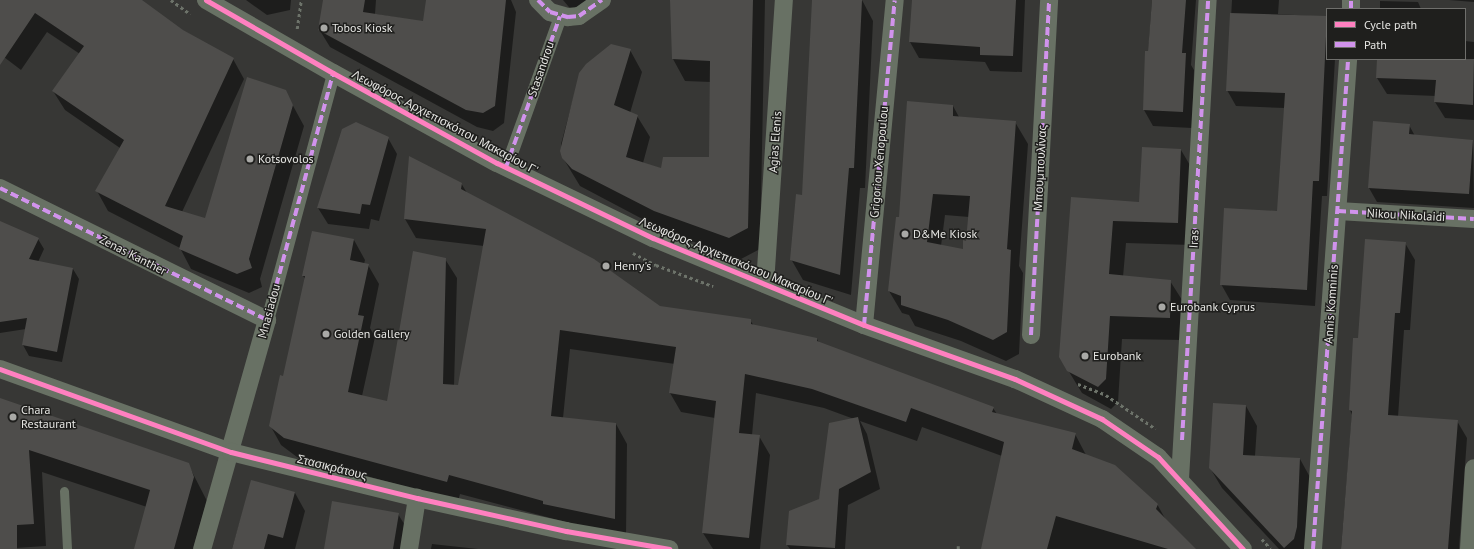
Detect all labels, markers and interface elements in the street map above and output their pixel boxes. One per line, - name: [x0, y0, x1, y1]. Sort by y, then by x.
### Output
- legend: [1326, 8, 1466, 60]
- text: Cycle path: [1364, 17, 1417, 32]
- place label: Tobos Kiosk: [332, 21, 392, 35]
- marker: Tobos Kiosk: [319, 23, 329, 33]
- text: Path: [1364, 37, 1387, 52]
- street label: Stasandrou: [525, 40, 557, 98]
- street label: Λεωφόρος Αρχιεπισκόπου Μακαρίου Γ': [349, 67, 541, 177]
- street label: Grigoriou Xenopoulou: [867, 105, 891, 219]
- street label: Agias Elenis: [766, 111, 784, 173]
- street label: Μπουμπουλίνας: [1031, 124, 1049, 212]
- place label: Kotsovolos: [258, 152, 314, 166]
- marker: Kotsovolos: [245, 154, 255, 164]
- street label: Nikou Nikolaidi: [1366, 206, 1446, 224]
- street label: Λεωφόρος Αρχιεπισκόπου Μακαρίου Γ': [637, 214, 835, 308]
- place label: D&Me Kiosk: [913, 227, 977, 241]
- marker: D&Me Kiosk: [900, 229, 910, 239]
- street label: Iras: [1186, 229, 1202, 249]
- street label: Zenas Kanther: [97, 232, 169, 278]
- place label: Henry's: [614, 259, 651, 273]
- marker: Henry's: [601, 261, 611, 271]
- street label: Annis Komninis: [1321, 264, 1341, 344]
- street label: Mnasiadou: [255, 282, 283, 340]
- place label: Eurobank Cyprus: [1170, 300, 1255, 314]
- marker: Eurobank Cyprus: [1157, 302, 1167, 312]
- place label: Golden Gallery: [334, 327, 410, 341]
- marker: Golden Gallery: [321, 329, 331, 339]
- place label: Eurobank: [1093, 349, 1141, 363]
- marker: Eurobank: [1080, 351, 1090, 361]
- place label: Chara Restaurant: [21, 403, 76, 431]
- marker: Chara Restaurant: [8, 412, 18, 422]
- street label: Στασικράτους: [295, 451, 369, 483]

